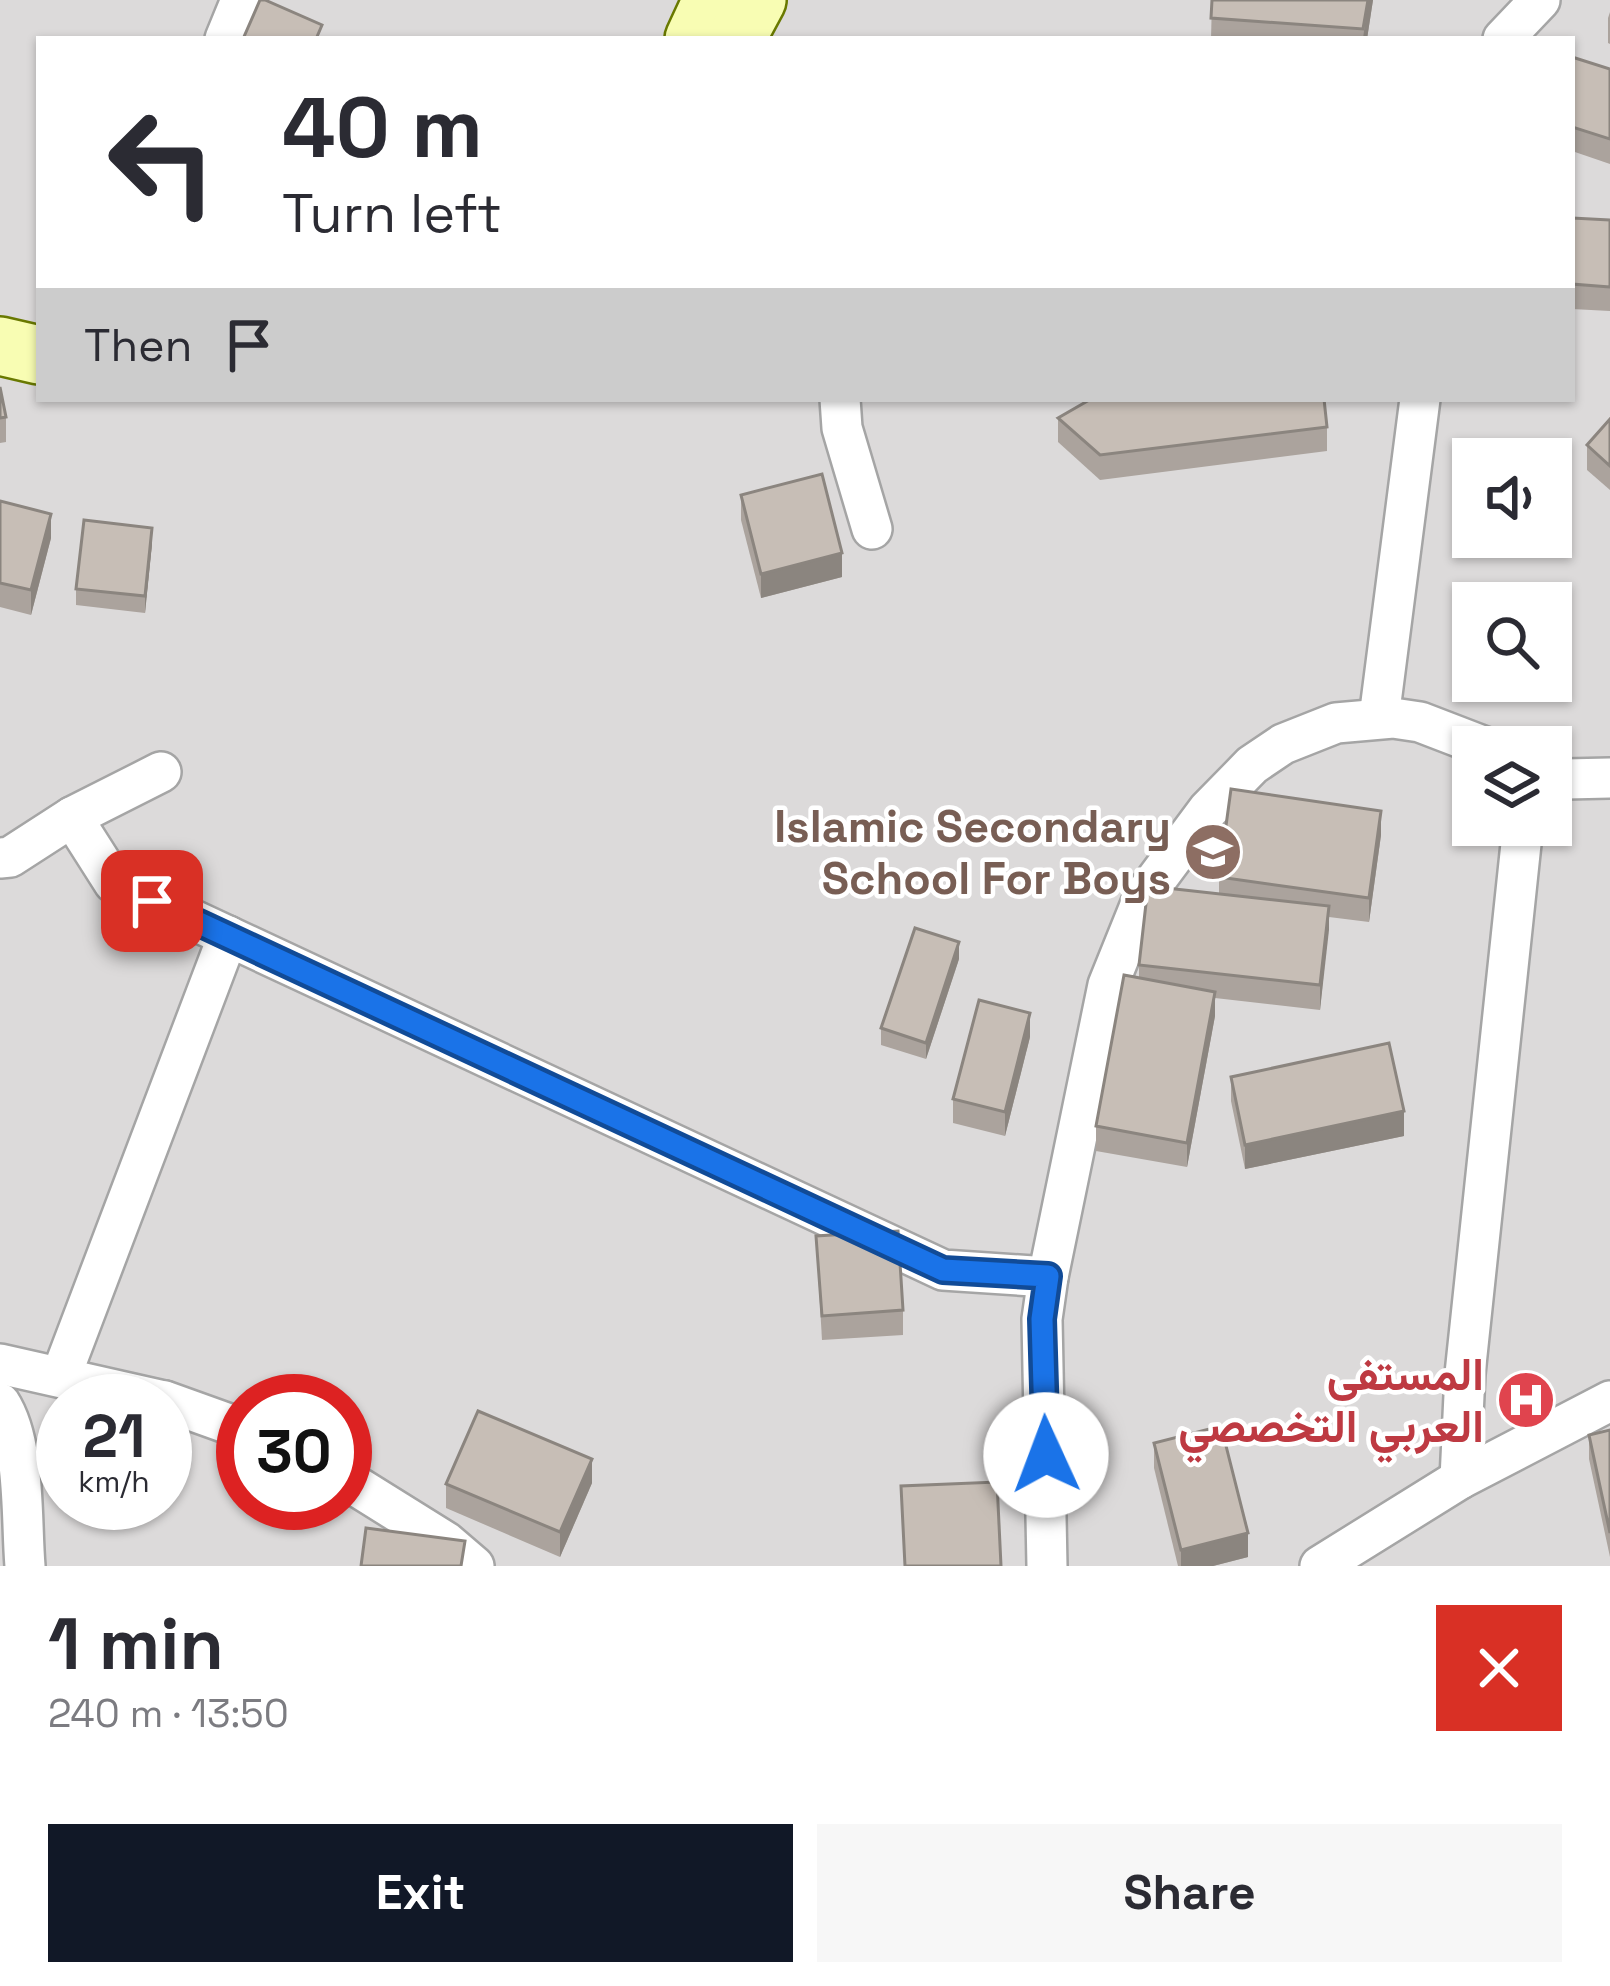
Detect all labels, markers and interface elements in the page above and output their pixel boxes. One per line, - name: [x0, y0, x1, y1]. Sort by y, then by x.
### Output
- text: 40 m: [282, 74, 483, 182]
- icon: left: [84, 84, 240, 240]
- text: Turn left: [282, 179, 502, 248]
- icon: arrive: [216, 312, 282, 378]
- text: Then: [84, 317, 192, 374]
- map controls: [1452, 438, 1572, 846]
- button: sound: [1452, 438, 1572, 558]
- button: search: [1452, 582, 1572, 702]
- button: layers: [1452, 726, 1572, 846]
- place label: Islamic Secondary School For Boys: [774, 798, 1171, 907]
- school or university icon: Islamic Secondary School For Boys: [1182, 821, 1244, 883]
- pin: [101, 850, 203, 952]
- icon: arrive: [119, 868, 185, 934]
- place label: المستفى العربي التخصصي: [1178, 1346, 1484, 1463]
- hospital icon: المستفى العربي التخصصي: [1495, 1369, 1557, 1431]
- speed limit sign: 30: [216, 1374, 372, 1530]
- position arrow: [983, 1392, 1109, 1518]
- text: 21: [83, 1398, 145, 1475]
- text: km/h: [78, 1462, 150, 1501]
- text: 1 min: [48, 1598, 224, 1690]
- button: close: [1436, 1605, 1562, 1731]
- text: 240 m · 13:50: [48, 1689, 289, 1738]
- button: Exit: [48, 1824, 793, 1962]
- button: Share: [817, 1824, 1562, 1962]

